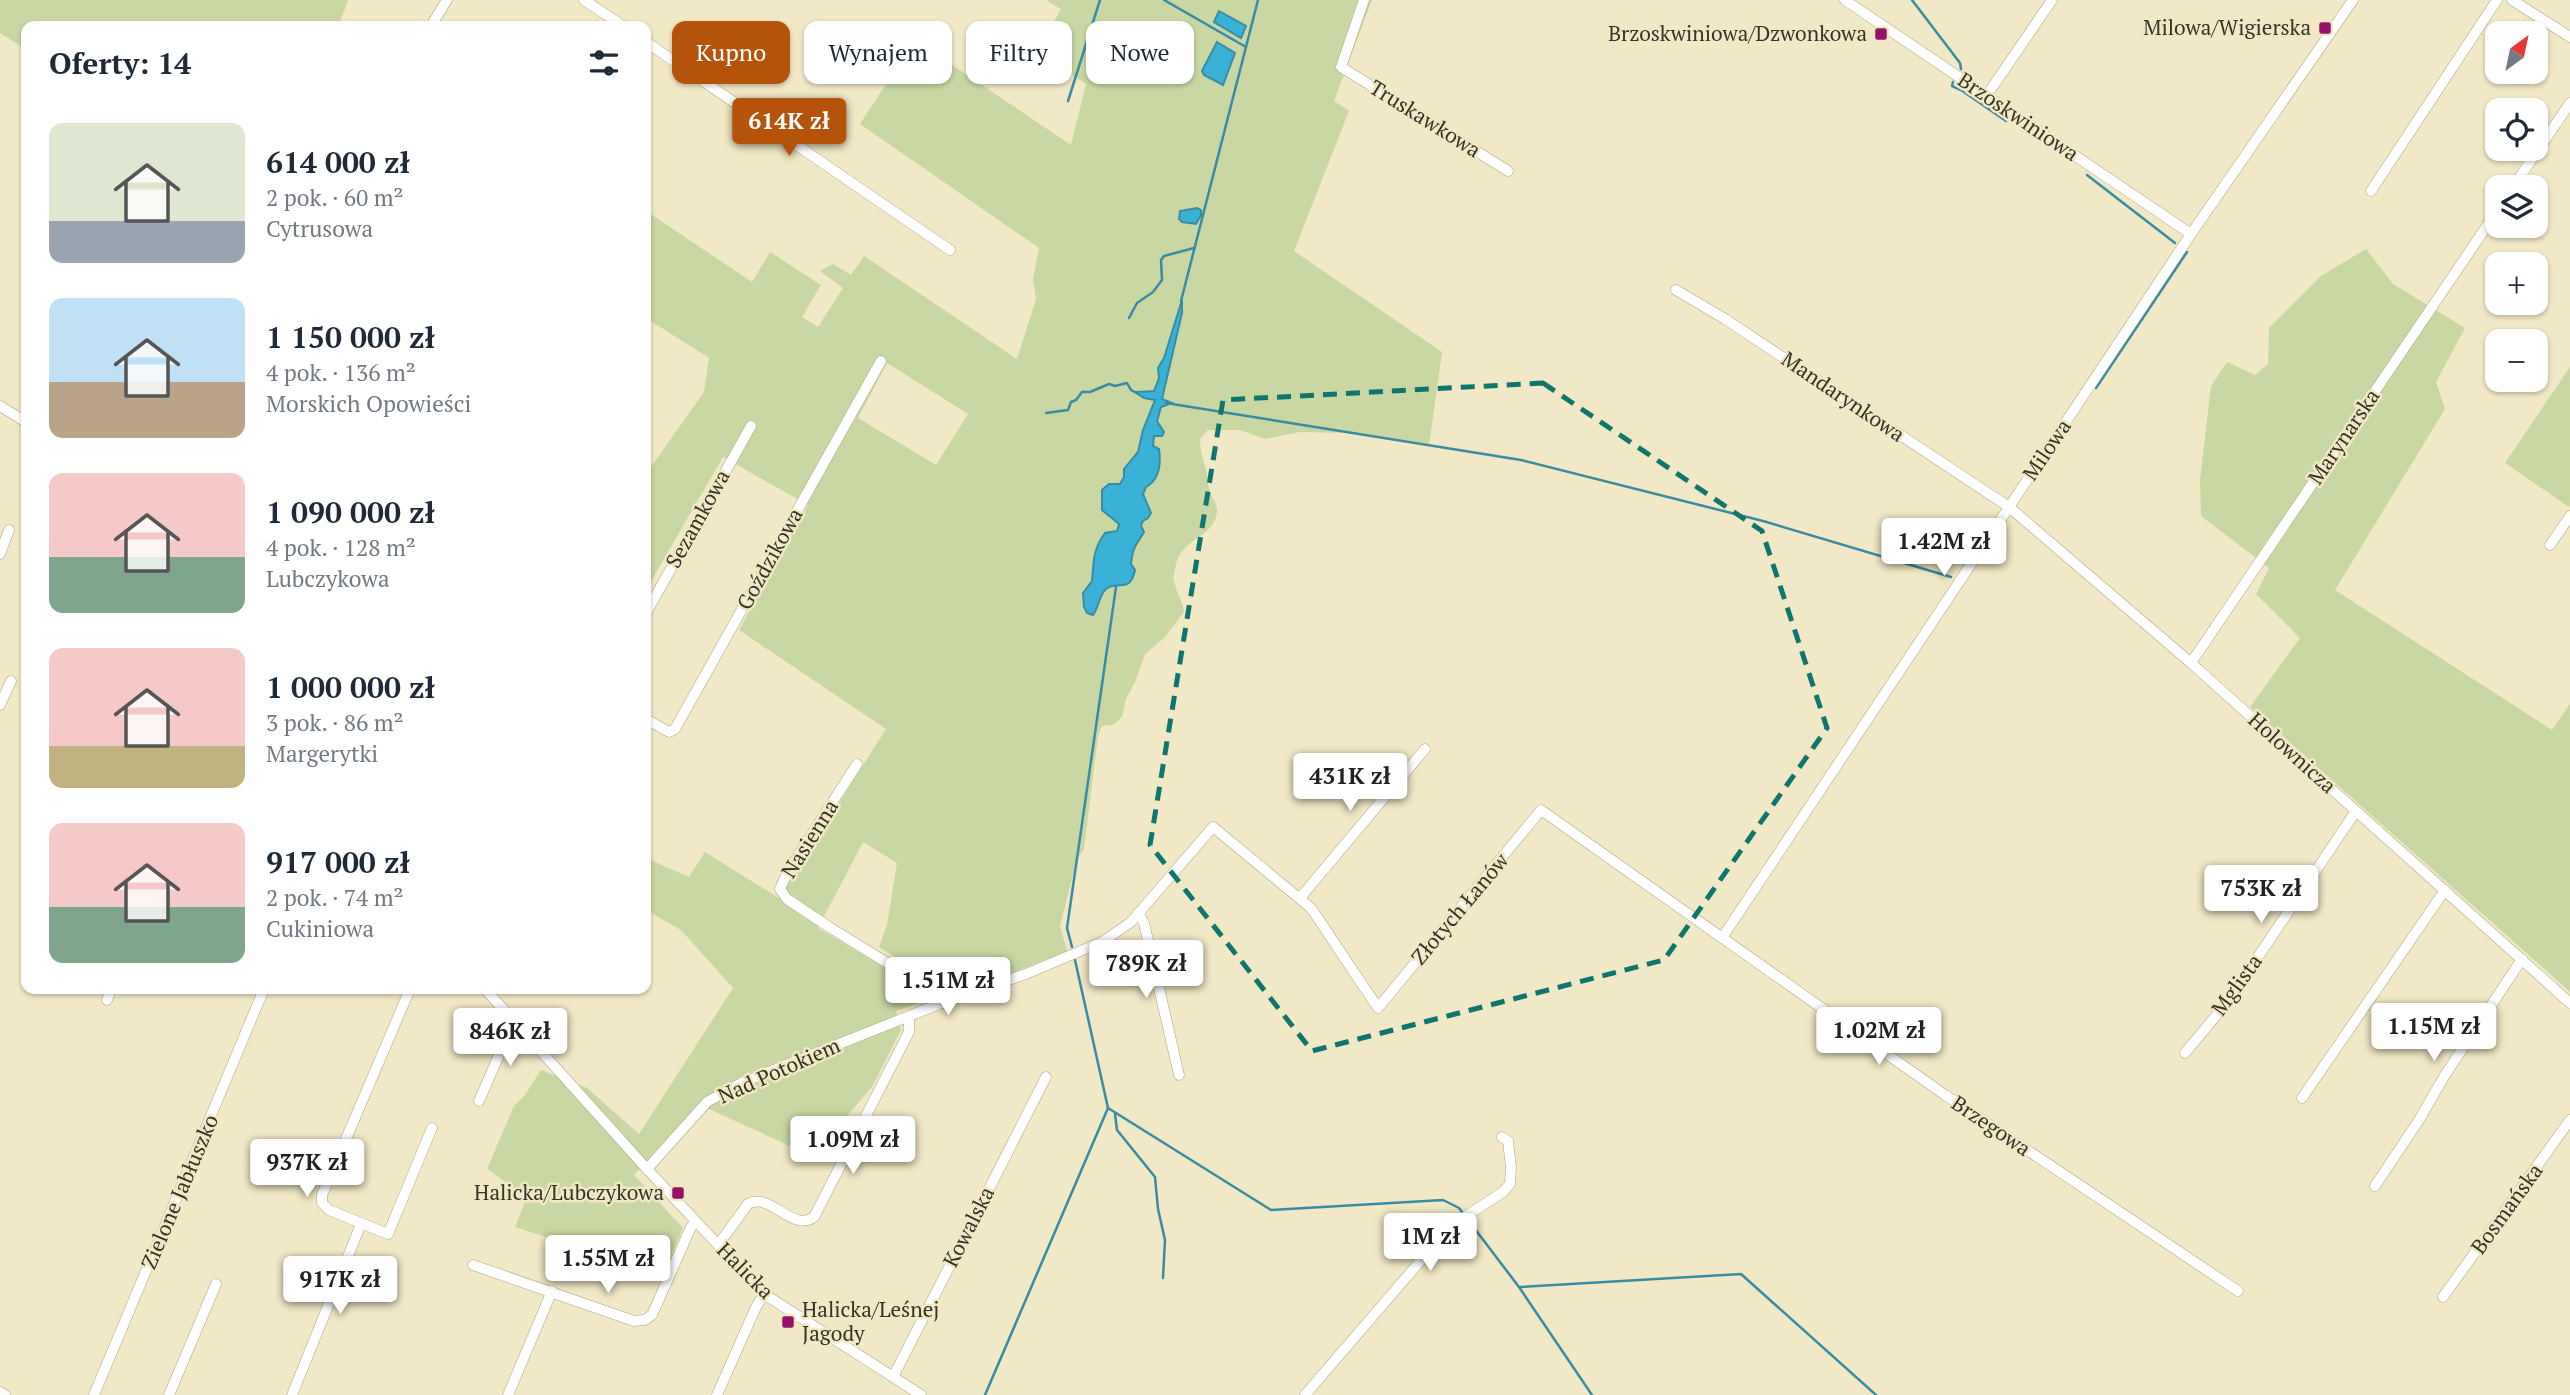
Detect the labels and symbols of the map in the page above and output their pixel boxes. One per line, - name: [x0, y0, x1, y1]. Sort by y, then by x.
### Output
- place label: Milowa/Wigierska: [2143, 13, 2311, 41]
- place label: Brzoskwiniowa/Dzwonkowa: [1608, 19, 1867, 47]
- marker: Milowa/Wigierska: [2317, 20, 2333, 36]
- north arrow: [2485, 21, 2548, 84]
- marker: Brzoskwiniowa/Dzwonkowa: [1873, 26, 1889, 42]
- street label: Brzoskwiniowa: [1953, 65, 2085, 167]
- street label: Truskawkowa: [1365, 73, 1487, 164]
- pin: 614K zł: [724, 99, 854, 158]
- street label: Mandarynkowa: [1776, 345, 1911, 448]
- street label: Marynarska: [2301, 383, 2386, 490]
- street label: Milowa: [2016, 413, 2077, 486]
- street label: Sezamkowa: [659, 464, 736, 573]
- street label: Goździkowa: [730, 502, 809, 614]
- pin: 1.42M zł: [1872, 518, 2016, 578]
- street label: Holownicza: [2243, 705, 2343, 799]
- pin: 431K zł: [1285, 754, 1415, 813]
- street label: Nasienna: [774, 794, 844, 883]
- street label: Złotych Łanów: [1404, 846, 1515, 970]
- pin: 753K zł: [2196, 866, 2326, 925]
- pin: 789K zł: [1081, 940, 1211, 1000]
- street label: Mglista: [2204, 948, 2268, 1021]
- pin: 1.51M zł: [876, 958, 1020, 1017]
- pin: 1.15M zł: [2362, 1004, 2506, 1063]
- pin: 1.02M zł: [1807, 1007, 1951, 1067]
- pin: 846K zł: [445, 1009, 575, 1068]
- street label: Nad Potokiem: [713, 1031, 844, 1110]
- street label: Brzegowa: [1946, 1088, 2037, 1162]
- street label: Zielone Jabłuszko: [134, 1110, 224, 1273]
- pin: 1.09M zł: [781, 1116, 925, 1176]
- pin: 937K zł: [242, 1140, 372, 1199]
- street label: Bosmańska: [2464, 1157, 2549, 1259]
- place label: Halicka/Lubczykowa: [474, 1178, 664, 1206]
- street label: Kowalska: [936, 1181, 1000, 1272]
- marker: Halicka/Lubczykowa: [670, 1185, 686, 1201]
- pin: 1M zł: [1381, 1214, 1479, 1273]
- pin: 1.55M zł: [536, 1236, 680, 1295]
- street label: Halicka: [711, 1236, 781, 1305]
- pin: 917K zł: [275, 1256, 405, 1316]
- place label: Halicka/Leśnej Jagody: [802, 1295, 939, 1347]
- marker: Halicka/Leśnej Jagody: [780, 1314, 796, 1330]

